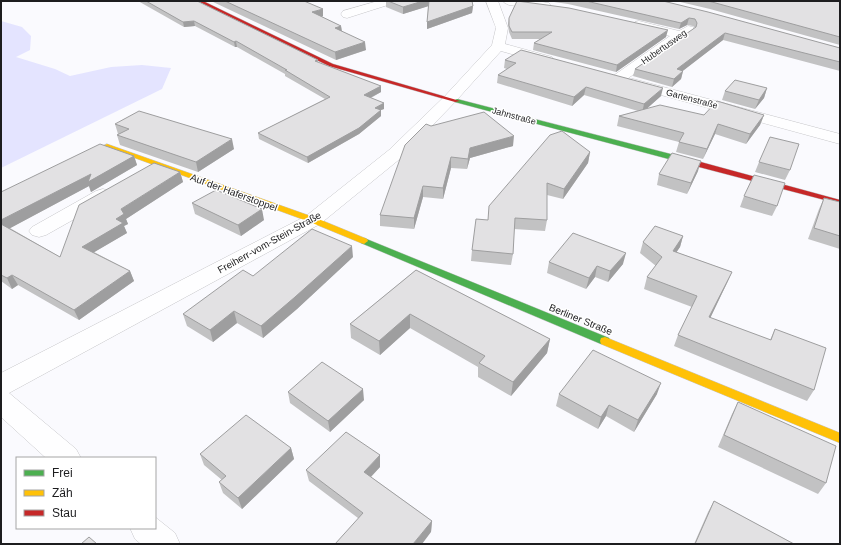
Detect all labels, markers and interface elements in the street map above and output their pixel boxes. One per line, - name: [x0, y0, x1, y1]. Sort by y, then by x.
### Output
- street label: Hubertusweg: [639, 28, 689, 66]
- street label: Gartenstraße: [665, 87, 719, 111]
- street label: Jahnstraße: [491, 105, 537, 127]
- street label: Auf der Haferstoppel: [189, 172, 279, 213]
- street label: Freiherr-vom-Stein-Straße: [216, 209, 323, 276]
- street label: Berliner Straße: [548, 302, 614, 337]
- legend: [16, 457, 156, 529]
- text: Frei: [52, 466, 73, 480]
- text: Zäh: [52, 486, 73, 500]
- text: Stau: [52, 506, 77, 520]

